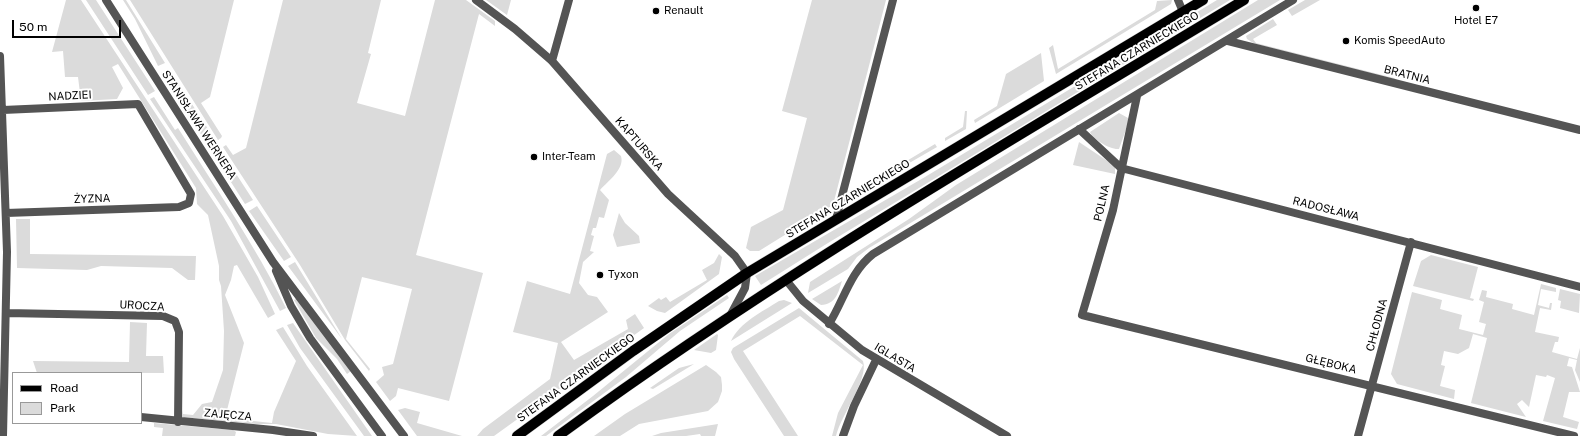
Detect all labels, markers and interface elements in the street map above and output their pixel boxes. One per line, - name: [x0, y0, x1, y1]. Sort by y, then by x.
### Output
- marker: Hotel E7: [1471, 3, 1481, 13]
- place label: Renault: [664, 4, 704, 18]
- marker: Renault: [651, 6, 661, 16]
- street label: STEFANA CZARNIECKIEGO: [1073, 9, 1201, 93]
- scale bar: [14, 12, 123, 38]
- place label: Hotel E7: [1454, 14, 1498, 28]
- text: 50 m: [19, 20, 47, 34]
- place label: Komis SpeedAuto: [1354, 34, 1445, 48]
- marker: Komis SpeedAuto: [1341, 36, 1351, 46]
- street label: BRATNIA: [1382, 63, 1432, 87]
- street label: STANISŁAWA WERNERA: [159, 68, 239, 182]
- street label: NADZIEI: [48, 88, 92, 104]
- street label: KAPTURSKA: [612, 114, 666, 174]
- place label: Inter-Team: [542, 150, 596, 164]
- marker: Inter-Team: [529, 152, 539, 162]
- street label: STEFANA CZARNIECKIEGO: [784, 157, 912, 241]
- street label: POLNA: [1091, 183, 1113, 223]
- street label: ŻYZNA: [73, 192, 111, 206]
- street label: RADOSŁAWA: [1291, 194, 1361, 224]
- place label: Tyxon: [608, 268, 639, 282]
- marker: Tyxon: [595, 270, 605, 280]
- street label: CHŁODNA: [1364, 297, 1390, 353]
- street label: UROCZA: [119, 298, 165, 314]
- street label: STEFANA CZARNIECKIEGO: [515, 331, 637, 425]
- street label: IGLASTA: [872, 341, 918, 375]
- street label: GŁĘBOKA: [1304, 351, 1358, 377]
- legend: [12, 372, 142, 424]
- text: Road: [50, 381, 78, 395]
- text: Park: [50, 401, 76, 415]
- street label: ZAJĘCZA: [203, 406, 253, 424]

